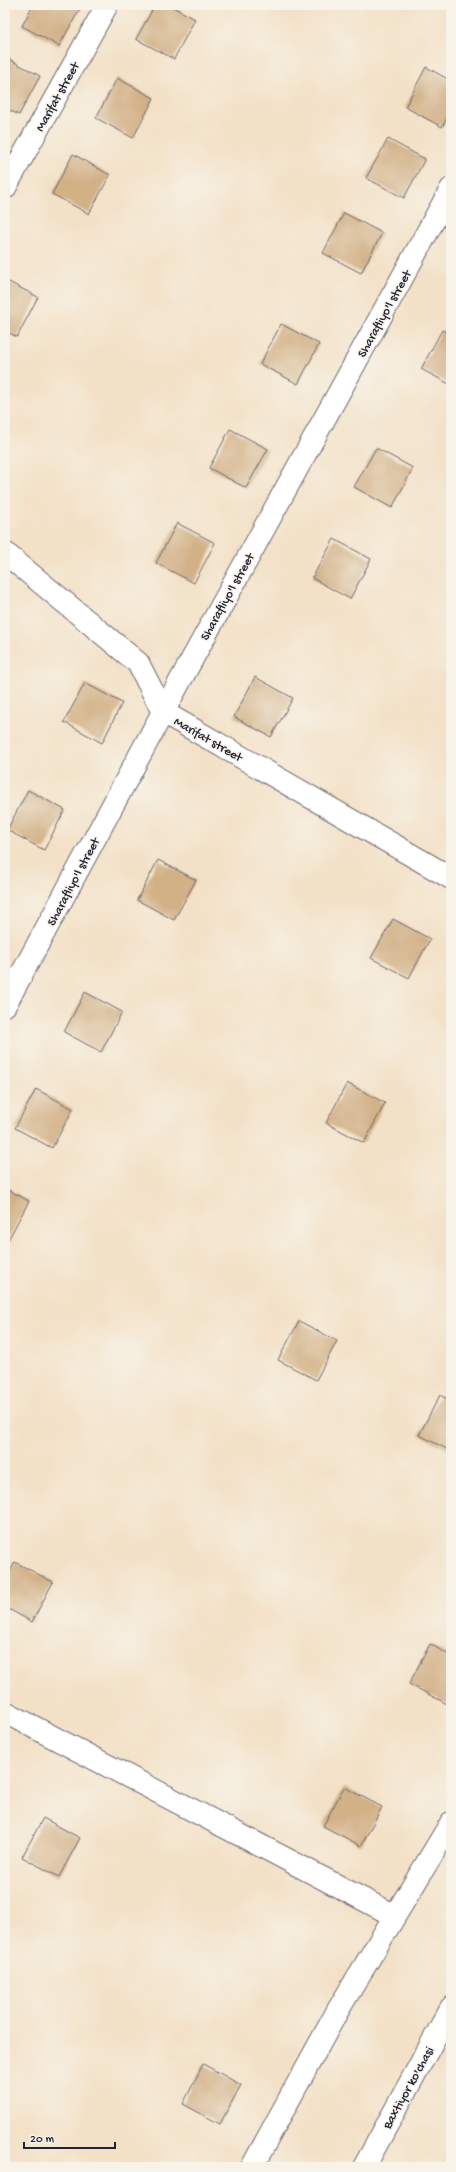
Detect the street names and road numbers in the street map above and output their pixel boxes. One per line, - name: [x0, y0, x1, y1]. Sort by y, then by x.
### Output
- street label: Marifat street: [33, 59, 84, 134]
- street label: Sharafliyo'l street: [355, 266, 416, 360]
- street label: Sharafliyo'l street: [198, 549, 259, 643]
- street label: Marifat street: [171, 715, 246, 767]
- street label: Sharafliyo'l street: [45, 834, 105, 929]
- street label: Baxtiyor ko'chasi: [380, 2044, 438, 2133]

